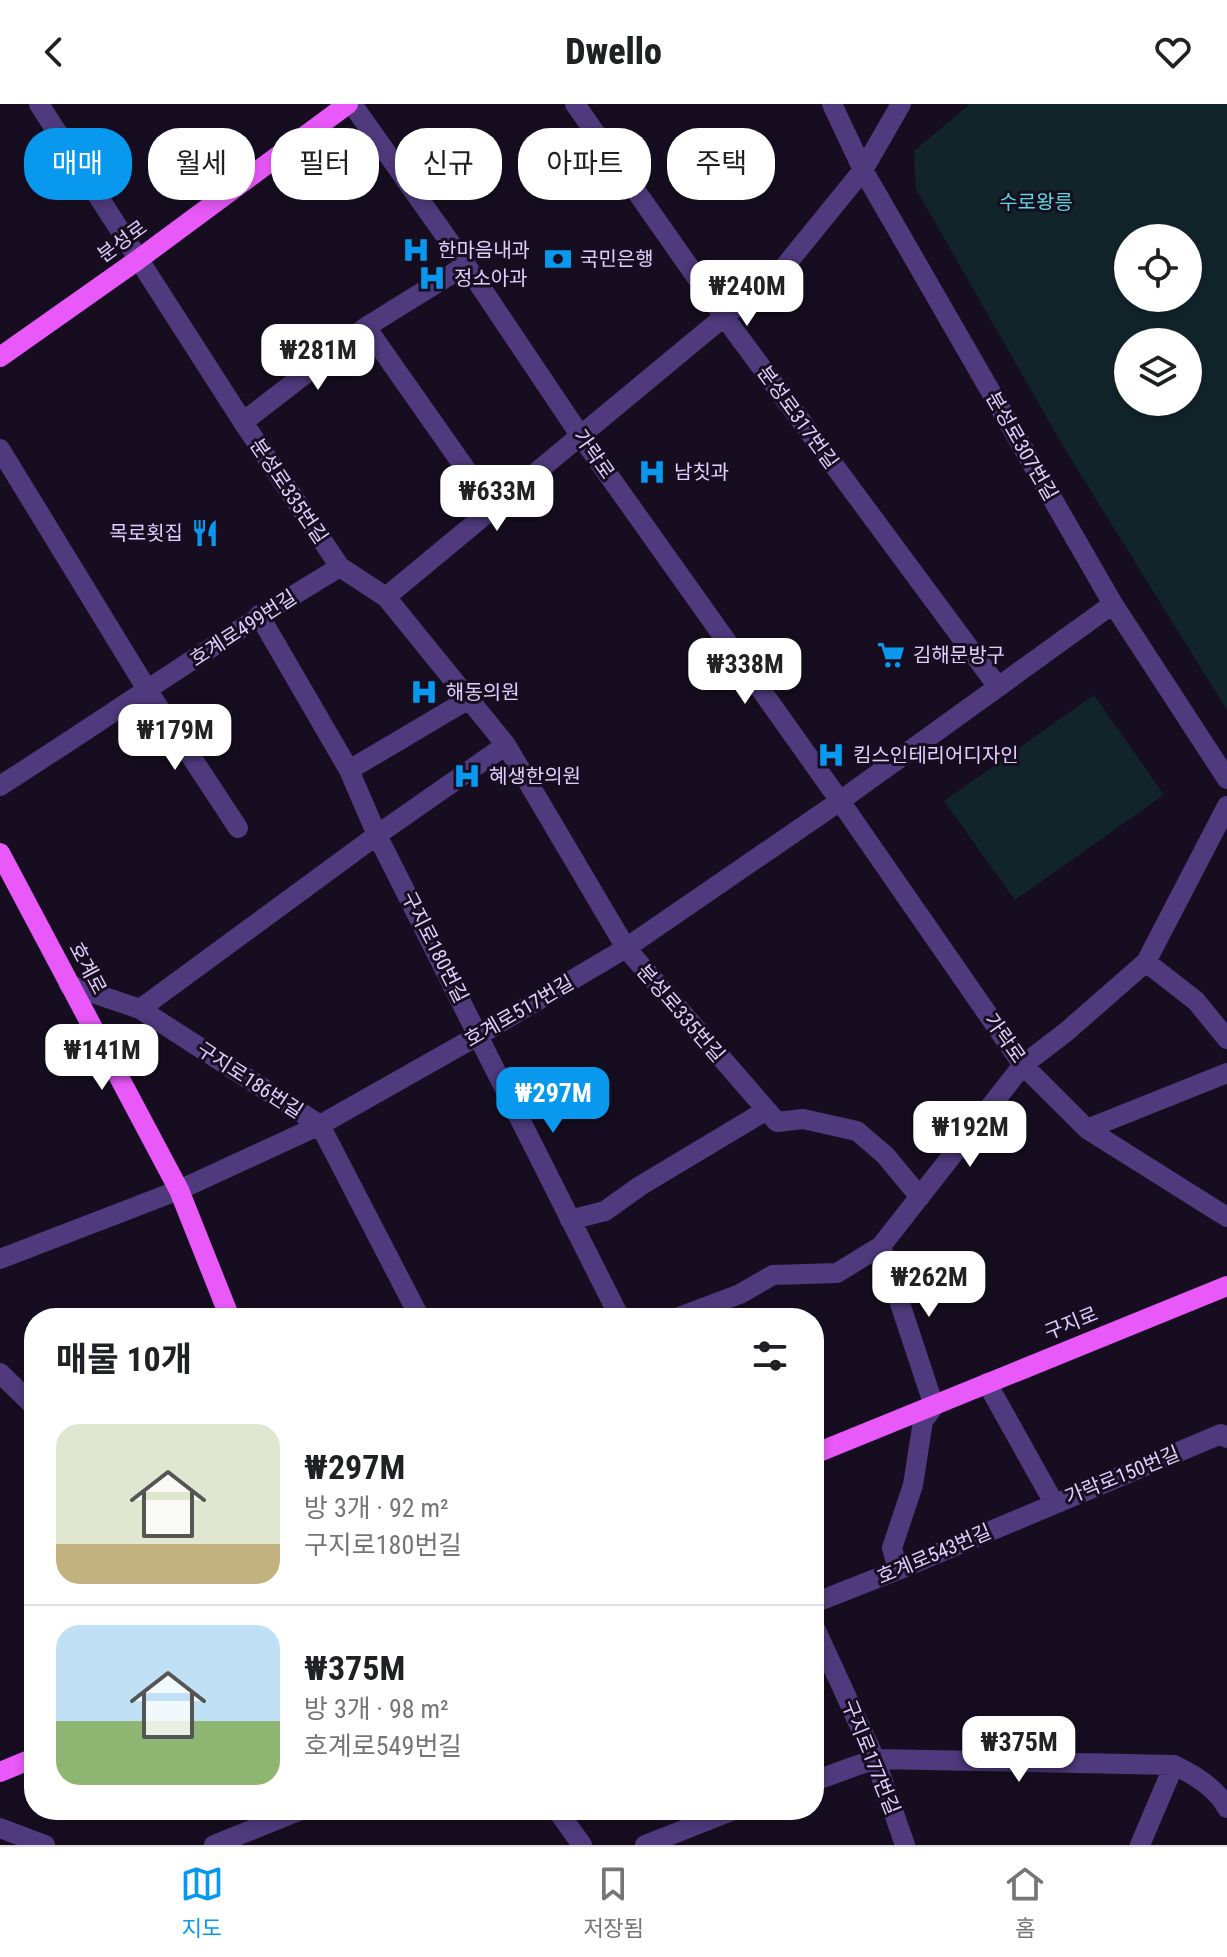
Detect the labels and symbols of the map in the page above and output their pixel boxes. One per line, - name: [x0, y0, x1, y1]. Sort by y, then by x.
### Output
- park label: 수로왕릉: [999, 190, 1073, 214]
- street label: 분성로: [93, 215, 151, 267]
- hospital icon: 한마음내과: [401, 235, 431, 265]
- place label: 한마음내과: [438, 238, 530, 262]
- bank icon: 국민은행: [543, 244, 573, 274]
- place label: 국민은행: [580, 247, 654, 271]
- pin: ₩240M: [691, 260, 803, 328]
- hospital icon: 정소아과: [417, 263, 447, 293]
- place label: 정소아과: [454, 266, 528, 290]
- pin: ₩281M: [262, 324, 374, 392]
- street label: 분성로317번길: [753, 361, 843, 473]
- street label: 분성로307번길: [981, 387, 1063, 505]
- street label: 가락로: [568, 425, 620, 483]
- street label: 분성로335번길: [245, 434, 333, 548]
- hospital icon: 남칫과: [637, 457, 667, 487]
- place label: 남칫과: [674, 460, 729, 484]
- pin: ₩633M: [441, 465, 553, 533]
- restaurant icon: 목로횟집: [190, 518, 220, 548]
- place label: 목로횟집: [109, 521, 183, 545]
- street label: 호계로499번길: [185, 585, 301, 671]
- pin: ₩338M: [689, 638, 801, 706]
- supermarket icon: 김해문방구: [876, 640, 906, 670]
- place label: 김해문방구: [913, 643, 1005, 667]
- hospital icon: 해동의원: [409, 677, 439, 707]
- place label: 해동의원: [446, 680, 520, 704]
- pin: ₩179M: [119, 704, 231, 772]
- hospital icon: 킴스인테리어디자인: [816, 740, 846, 770]
- place label: 킴스인테리어디자인: [853, 743, 1019, 767]
- hospital icon: 혜생한의원: [452, 761, 482, 791]
- place label: 혜생한의원: [489, 764, 581, 788]
- street label: 구지로180번길: [397, 887, 473, 1007]
- street label: 호계로: [64, 938, 112, 998]
- street label: 분성로335번길: [632, 959, 730, 1067]
- street label: 호계로517번길: [460, 970, 578, 1052]
- street label: 가락로: [979, 1009, 1031, 1067]
- pin: ₩141M: [46, 1024, 158, 1092]
- street label: 구지로186번길: [192, 1037, 308, 1123]
- pin: ₩297M: [497, 1067, 609, 1135]
- pin: ₩192M: [914, 1101, 1026, 1169]
- pin: ₩262M: [873, 1251, 985, 1319]
- street label: 구지로: [1041, 1302, 1101, 1344]
- street label: 가락로150번길: [1061, 1441, 1183, 1509]
- street label: 호계로543번길: [873, 1519, 995, 1589]
- street label: 구지로177번길: [837, 1696, 905, 1818]
- pin: ₩375M: [963, 1716, 1075, 1784]

